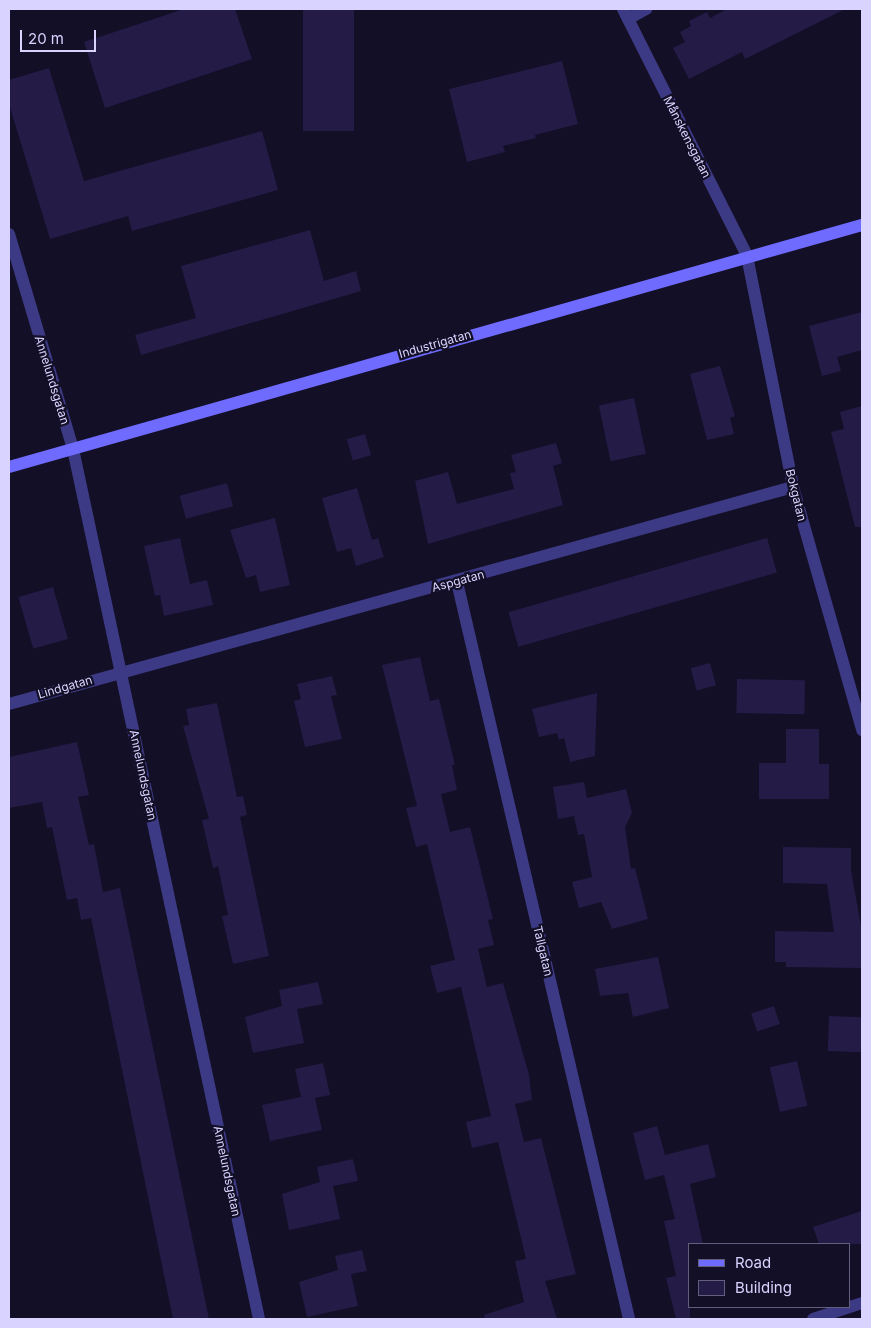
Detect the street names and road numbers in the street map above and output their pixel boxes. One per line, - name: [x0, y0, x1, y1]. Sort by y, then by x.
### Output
- street label: Månskensgatan: [660, 94, 714, 180]
- street label: Industrigatan: [397, 327, 473, 361]
- street label: Annelundsgatan: [32, 334, 72, 426]
- street label: Bokgatan: [783, 467, 809, 523]
- street label: Aspgatan: [430, 567, 486, 595]
- street label: Lindgatan: [36, 672, 94, 702]
- street label: Annelundsgatan: [126, 728, 160, 822]
- street label: Tallgatan: [530, 924, 556, 978]
- street label: Annelundsgatan: [210, 1124, 244, 1218]

